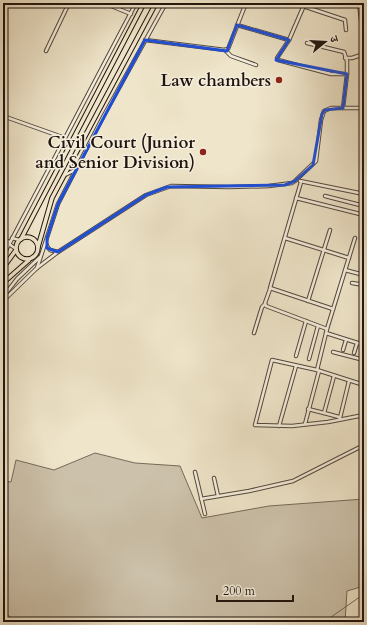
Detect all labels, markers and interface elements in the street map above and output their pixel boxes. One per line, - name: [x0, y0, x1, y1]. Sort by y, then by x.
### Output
- north arrow: [305, 22, 345, 62]
- text: उ: [326, 33, 342, 45]
- place label: Law chambers: [161, 69, 271, 92]
- marker: Law chambers: [274, 75, 284, 85]
- place label: Civil Court (Junior and Senior Division): [35, 131, 195, 174]
- marker: Civil Court (Junior and Senior Division): [198, 147, 208, 157]
- scale bar: [217, 577, 293, 603]
- text: 200 m: [223, 583, 256, 599]

